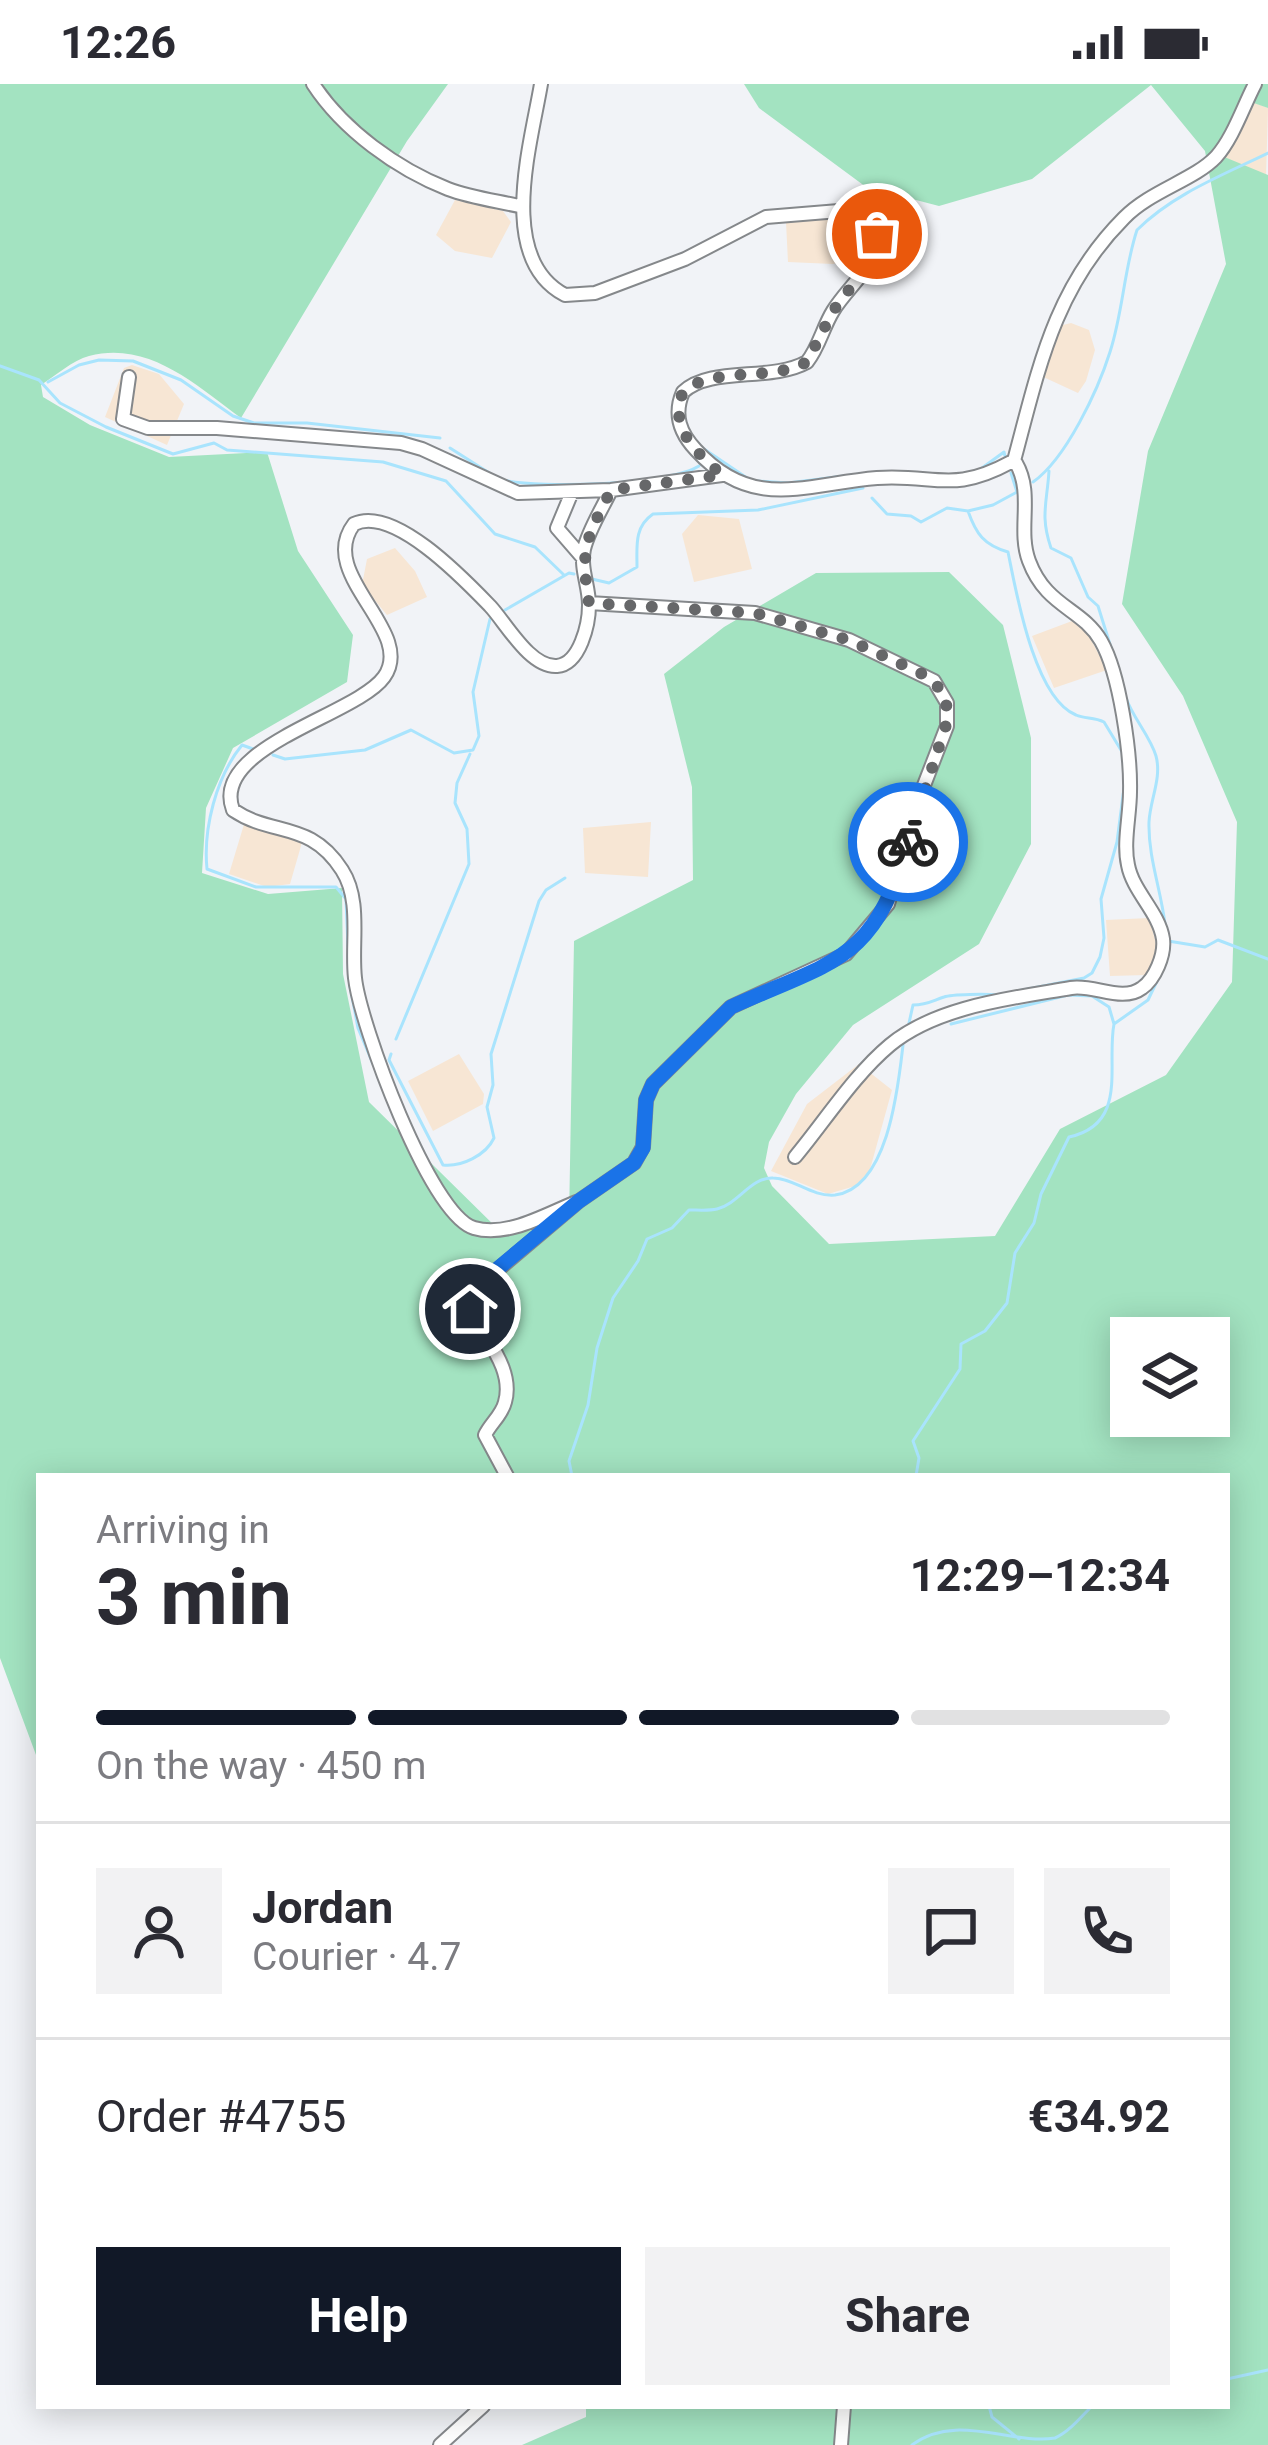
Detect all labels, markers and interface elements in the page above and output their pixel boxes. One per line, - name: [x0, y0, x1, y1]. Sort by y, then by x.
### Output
- text: 12:26: [60, 16, 176, 69]
- pin: [826, 183, 928, 285]
- icon: bag: [844, 201, 910, 267]
- courier: [848, 782, 968, 902]
- icon: bike: [875, 809, 941, 875]
- pin: [419, 1258, 521, 1360]
- icon: home: [437, 1276, 503, 1342]
- map controls: [1110, 1317, 1230, 1437]
- button: layers: [1110, 1317, 1230, 1437]
- text: Arriving in: [96, 1507, 270, 1553]
- text: 12:29–12:34: [910, 1549, 1170, 1602]
- text: 3 min: [96, 1552, 292, 1643]
- text: On the way · 450 m: [96, 1743, 427, 1789]
- button: person: [96, 1868, 222, 1994]
- button: chat: [888, 1868, 1014, 1994]
- button: phone: [1044, 1868, 1170, 1994]
- text: Jordan: [252, 1881, 393, 1934]
- text: Courier · 4.7: [252, 1934, 461, 1980]
- text: Order #4755: [96, 2090, 346, 2143]
- text: €34.92: [1028, 2090, 1170, 2143]
- button: Help: [96, 2247, 621, 2385]
- button: Share: [645, 2247, 1170, 2385]

